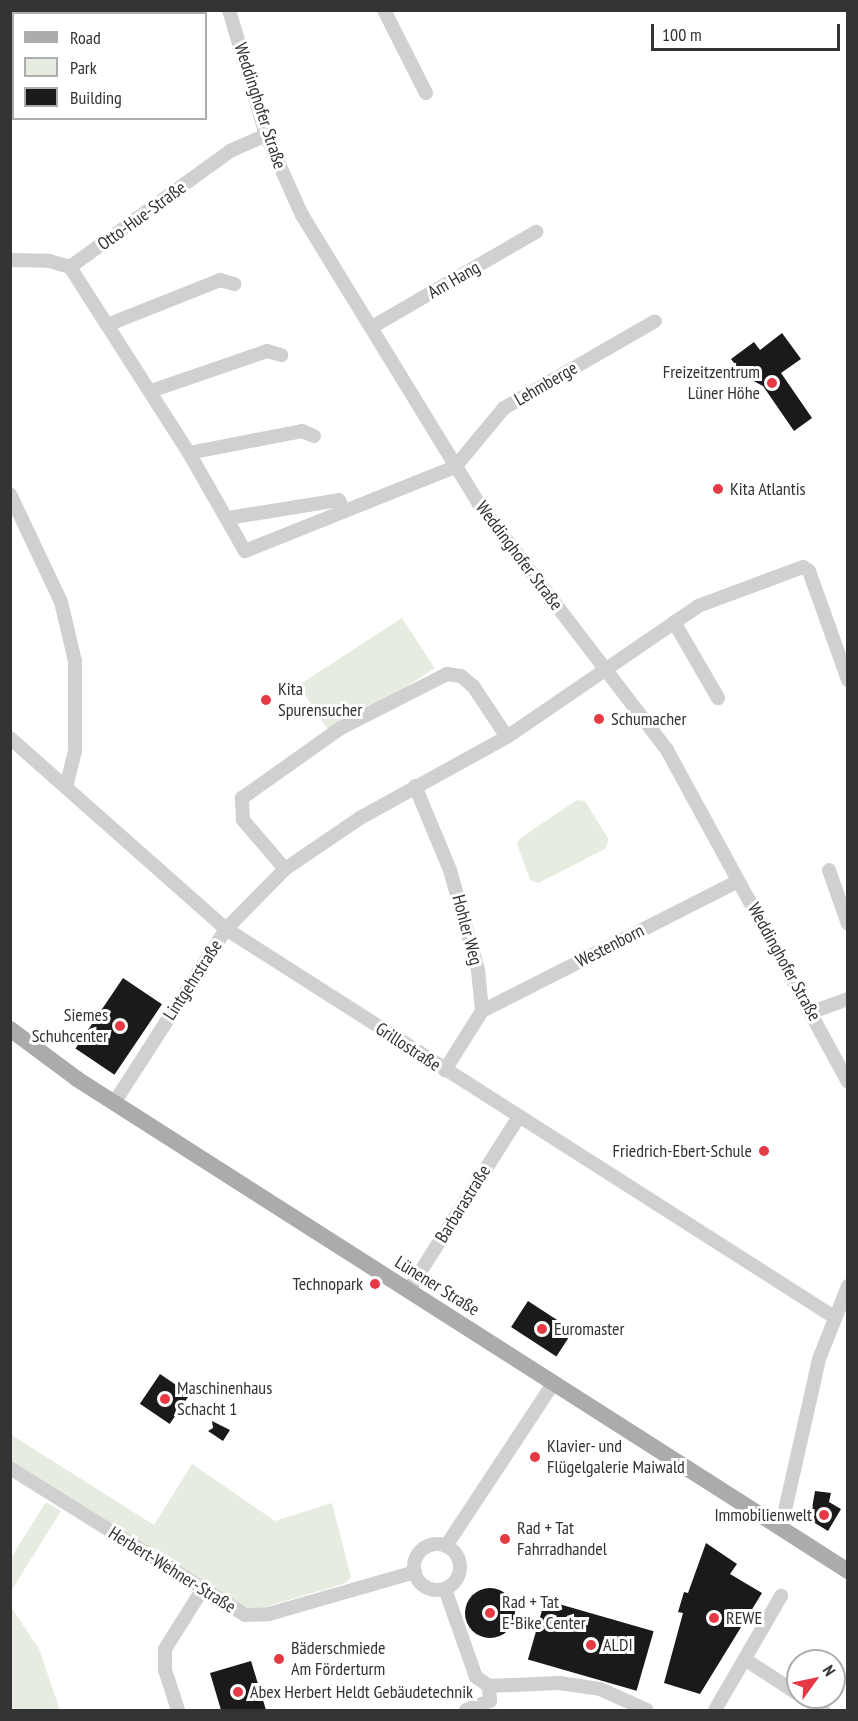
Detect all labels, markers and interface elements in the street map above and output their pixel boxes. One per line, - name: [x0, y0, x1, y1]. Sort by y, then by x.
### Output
- legend: [12, 12, 207, 120]
- scale bar: [654, 12, 843, 50]
- text: 100 m: [662, 23, 702, 46]
- text: Road: [70, 26, 101, 49]
- street label: Weddinghofer Straße: [229, 40, 291, 172]
- text: Park: [70, 56, 97, 79]
- text: Building: [70, 86, 122, 109]
- street label: Otto-Hue-Straße: [94, 177, 190, 255]
- street label: Am Hang: [424, 257, 484, 303]
- street label: Lehmberge: [511, 357, 581, 411]
- place label: Freizeitzentrum Lüner Höhe: [663, 362, 760, 404]
- marker: Freizeitzentrum Lüner Höhe: [765, 376, 779, 390]
- place label: Kita Atlantis: [730, 478, 806, 500]
- marker: Kita Atlantis: [711, 482, 725, 496]
- street label: Weddinghofer Straße: [471, 497, 567, 615]
- place label: Kita Spurensucher: [278, 679, 362, 722]
- marker: Kita Spurensucher: [259, 693, 273, 707]
- place label: Schumacher: [611, 708, 686, 730]
- marker: Schumacher: [592, 712, 606, 726]
- street label: Hohler Weg: [447, 892, 487, 968]
- street label: Weddinghofer Straße: [743, 899, 825, 1025]
- street label: Westenborn: [572, 920, 648, 972]
- street label: Lintgehrstraße: [159, 936, 227, 1024]
- place label: Siemes Schuhcenter: [32, 1005, 108, 1048]
- street label: Grillostraße: [371, 1018, 445, 1076]
- marker: Siemes Schuhcenter: [113, 1019, 127, 1033]
- place label: Friedrich-Ebert-Schule: [613, 1140, 752, 1162]
- marker: Friedrich-Ebert-Schule: [757, 1144, 771, 1158]
- street label: Barbarastraße: [431, 1161, 495, 1247]
- street label: Lünener Straße: [391, 1251, 483, 1321]
- place label: Technopark: [293, 1273, 363, 1295]
- marker: Technopark: [368, 1277, 382, 1291]
- place label: Euromaster: [554, 1318, 624, 1340]
- marker: Euromaster: [535, 1322, 549, 1336]
- place label: Maschinenhaus Schacht 1: [177, 1378, 272, 1420]
- marker: Maschinenhaus Schacht 1: [158, 1392, 172, 1406]
- place label: Klavier- und Flügelgalerie Maiwald: [547, 1436, 685, 1478]
- marker: Klavier- und Flügelgalerie Maiwald: [528, 1450, 542, 1464]
- place label: Immobilienwelt: [714, 1504, 812, 1526]
- marker: Immobilienwelt: [817, 1508, 831, 1522]
- place label: Rad + Tat Fahrradhandel: [517, 1518, 607, 1561]
- street label: Herbert-Wehner-Straße: [105, 1522, 239, 1618]
- marker: Rad + Tat Fahrradhandel: [498, 1532, 512, 1546]
- place label: Rad + Tat E-Bike Center: [502, 1592, 586, 1634]
- marker: Rad + Tat E-Bike Center: [483, 1606, 497, 1620]
- place label: REWE: [726, 1607, 762, 1629]
- marker: REWE: [707, 1611, 721, 1625]
- place label: ALDI: [603, 1634, 633, 1656]
- place label: Bäderschmiede Am Förderturm: [291, 1638, 386, 1680]
- marker: ALDI: [584, 1638, 598, 1652]
- north arrow: [786, 1649, 846, 1709]
- marker: Bäderschmiede Am Förderturm: [272, 1652, 286, 1666]
- text: N: [819, 1661, 840, 1679]
- place label: Abex Herbert Heldt Gebäudetechnik: [250, 1681, 473, 1703]
- marker: Abex Herbert Heldt Gebäudetechnik: [231, 1685, 245, 1699]

